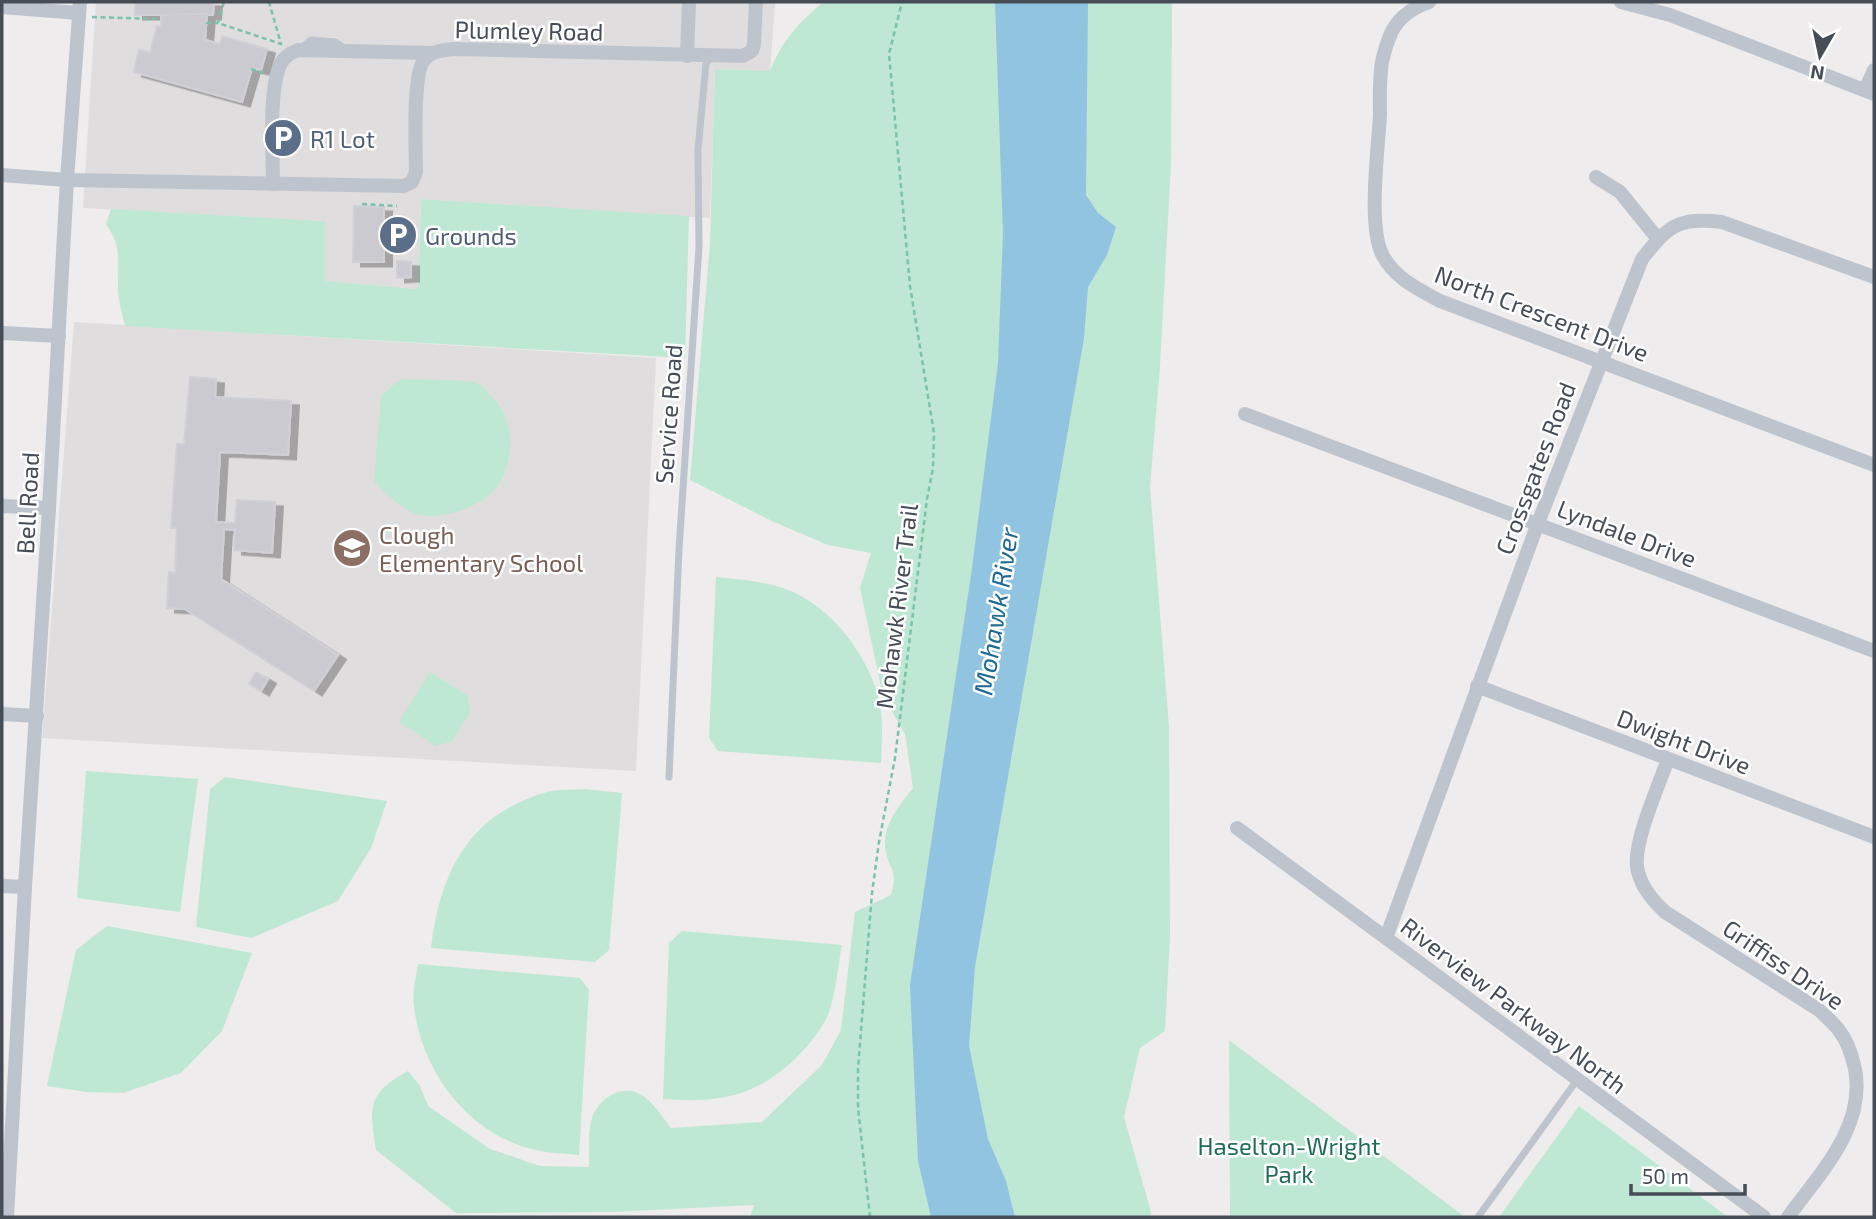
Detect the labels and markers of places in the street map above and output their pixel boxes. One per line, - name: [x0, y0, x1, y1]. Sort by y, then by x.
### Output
- parking icon: R1 Lot: [262, 117, 304, 159]
- place label: R1 Lot: [310, 124, 375, 153]
- parking icon: Grounds: [377, 214, 419, 256]
- place label: Grounds: [425, 221, 517, 250]
- place label: Clough Elementary School: [379, 520, 583, 577]
- school or university icon: Clough Elementary School: [331, 527, 373, 569]

